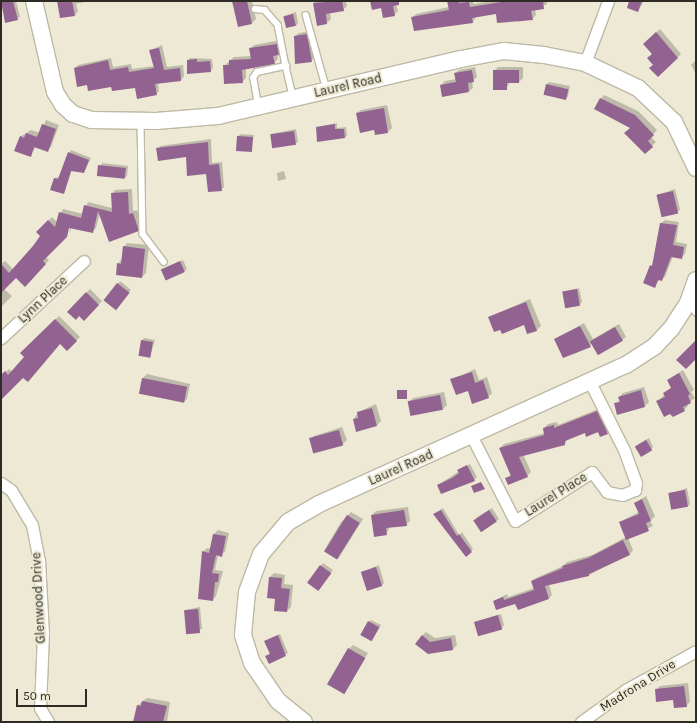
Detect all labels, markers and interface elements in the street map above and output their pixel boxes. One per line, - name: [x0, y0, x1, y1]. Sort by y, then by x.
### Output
- street label: Laurel Road: [313, 71, 383, 101]
- street label: Lynn Place: [15, 273, 71, 327]
- street label: Laurel Road: [366, 447, 436, 489]
- street label: Laurel Place: [522, 470, 590, 520]
- street label: Glenwood Drive: [29, 552, 49, 644]
- street label: Madrona Drive: [597, 657, 679, 715]
- scale bar: [18, 681, 89, 707]
- text: 50 m: [23, 689, 51, 703]

